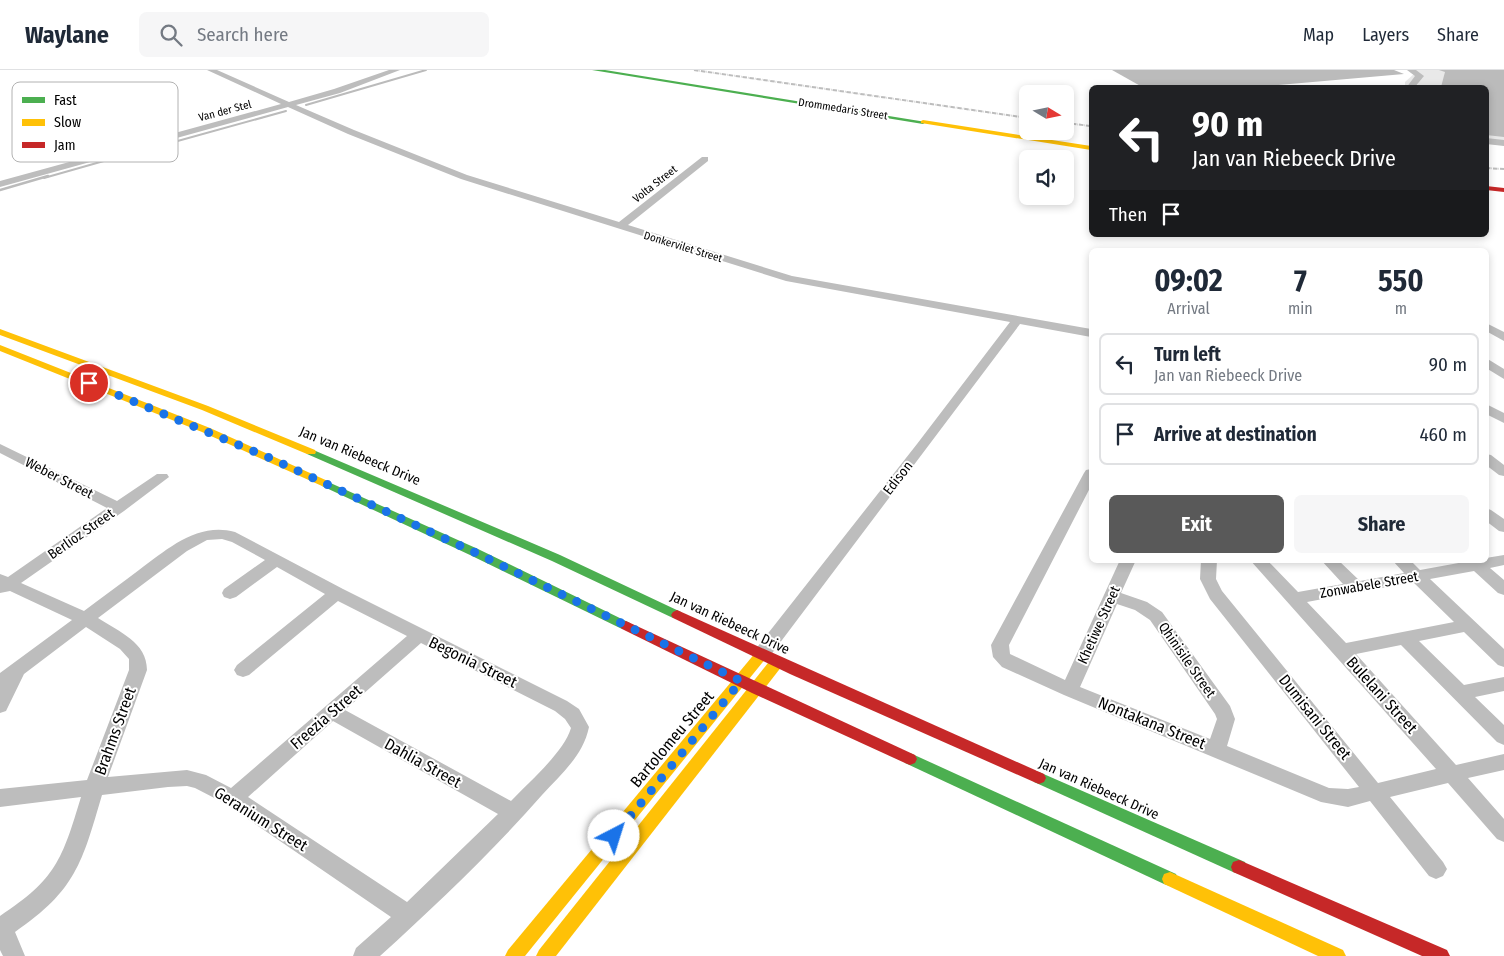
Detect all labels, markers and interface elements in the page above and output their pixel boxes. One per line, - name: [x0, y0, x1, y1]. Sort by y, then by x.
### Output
- search box: [139, 12, 489, 57]
- text: Waylane: [25, 21, 109, 49]
- icon: search: [157, 21, 185, 49]
- text: Search here: [197, 23, 288, 46]
- text: Map: [1303, 24, 1334, 46]
- text: Layers: [1362, 24, 1409, 46]
- text: Share: [1437, 24, 1479, 46]
- legend: [12, 82, 178, 162]
- north arrow: [1019, 85, 1074, 140]
- map controls: [1019, 85, 1074, 205]
- text: Fast: [54, 92, 77, 109]
- street label: Drommedaris Street: [797, 96, 889, 123]
- street label: Van der Stel: [197, 98, 253, 124]
- text: 90 m: [1192, 103, 1263, 145]
- icon: left: [1109, 105, 1174, 170]
- text: Slow: [54, 114, 81, 131]
- text: Jam: [54, 137, 75, 154]
- text: Jan van Riebeeck Drive: [1192, 145, 1396, 172]
- button: sound: [1019, 150, 1074, 205]
- street label: Volta Street: [630, 162, 680, 205]
- icon: arrive: [1157, 200, 1185, 228]
- text: Then: [1109, 203, 1147, 226]
- street label: Donkervilet Street: [642, 229, 724, 265]
- text: 09:02: [1154, 263, 1223, 299]
- text: 7: [1294, 263, 1307, 299]
- text: 550: [1378, 263, 1424, 299]
- text: Arrival: [1167, 299, 1210, 318]
- text: min: [1288, 299, 1313, 318]
- text: m: [1395, 299, 1407, 318]
- text: Turn left: [1154, 343, 1221, 366]
- icon: left: [1111, 350, 1139, 378]
- text: 90 m: [1429, 353, 1467, 376]
- pin: [68, 362, 110, 404]
- text: Jan van Riebeeck Drive: [1154, 366, 1302, 385]
- icon: arrive: [75, 369, 103, 397]
- icon: arrive: [1111, 420, 1139, 448]
- street label: Jan van Riebeeck Drive: [297, 423, 423, 489]
- text: Arrive at destination: [1154, 423, 1317, 446]
- text: 460 m: [1419, 423, 1467, 446]
- street label: Weber Street: [22, 454, 96, 503]
- street label: Edison: [880, 458, 916, 498]
- button: Exit: [1109, 495, 1284, 553]
- button: Share: [1294, 495, 1469, 553]
- street label: Berlioz Street: [45, 505, 118, 563]
- street label: Zonwabele Street: [1319, 568, 1420, 602]
- street label: Khetiwe Street: [1074, 583, 1124, 667]
- street label: Jan van Riebeeck Drive: [668, 588, 792, 658]
- street label: Qhinisile Street: [1155, 619, 1220, 701]
- street label: Begonia Street: [426, 632, 521, 692]
- street label: Bulelani Street: [1343, 653, 1422, 738]
- street label: Dumisani Street: [1275, 671, 1356, 764]
- street label: Freezia Street: [286, 680, 366, 753]
- street label: Brahms Street: [90, 684, 140, 778]
- street label: Bartolomeu Street: [626, 686, 718, 791]
- street label: Nontakana Street: [1096, 693, 1209, 753]
- street label: Dahlia Street: [381, 734, 465, 792]
- street label: Jan van Riebeeck Drive: [1036, 755, 1162, 823]
- street label: Geranium Street: [211, 783, 312, 856]
- position arrow: [587, 809, 639, 861]

